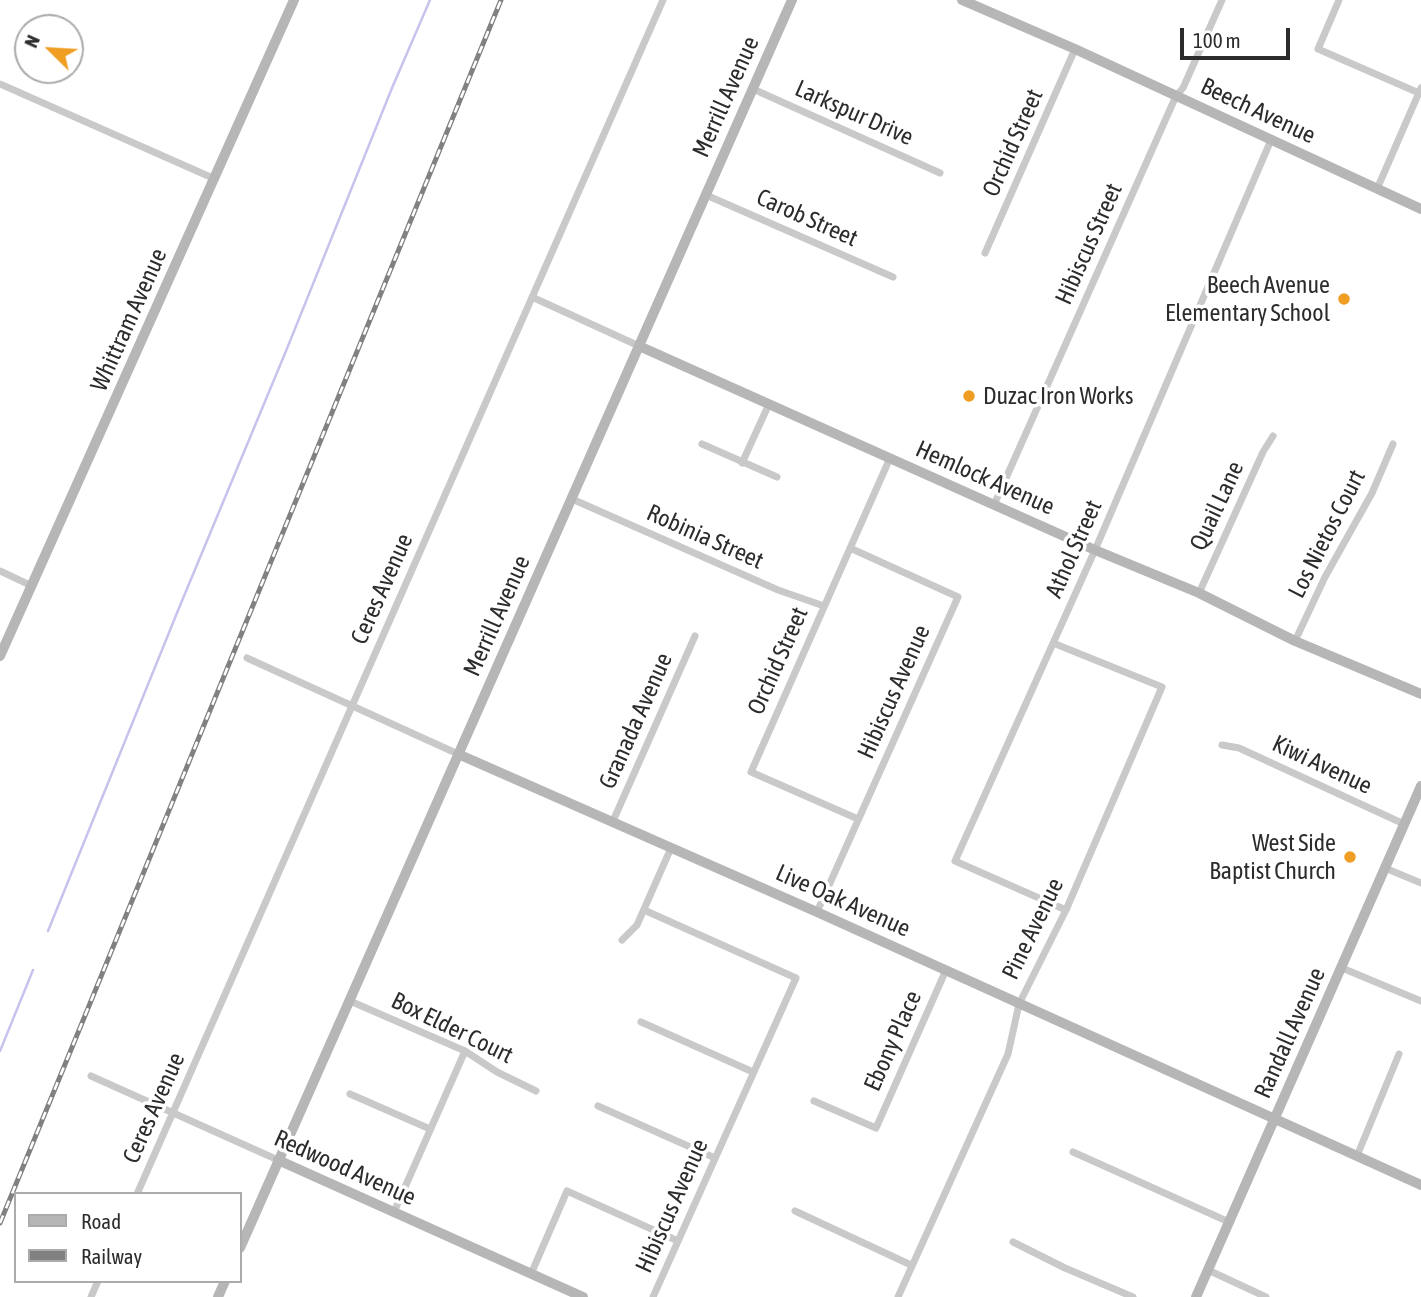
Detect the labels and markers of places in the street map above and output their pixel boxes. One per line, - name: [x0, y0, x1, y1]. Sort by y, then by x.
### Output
- place label: Beech Avenue Elementary School: [1165, 271, 1330, 327]
- marker: Beech Avenue Elementary School: [1336, 291, 1352, 307]
- place label: Duzac Iron Works: [983, 382, 1133, 410]
- marker: Duzac Iron Works: [961, 388, 977, 404]
- place label: West Side Baptist Church: [1209, 829, 1336, 885]
- marker: West Side Baptist Church: [1342, 849, 1358, 865]

